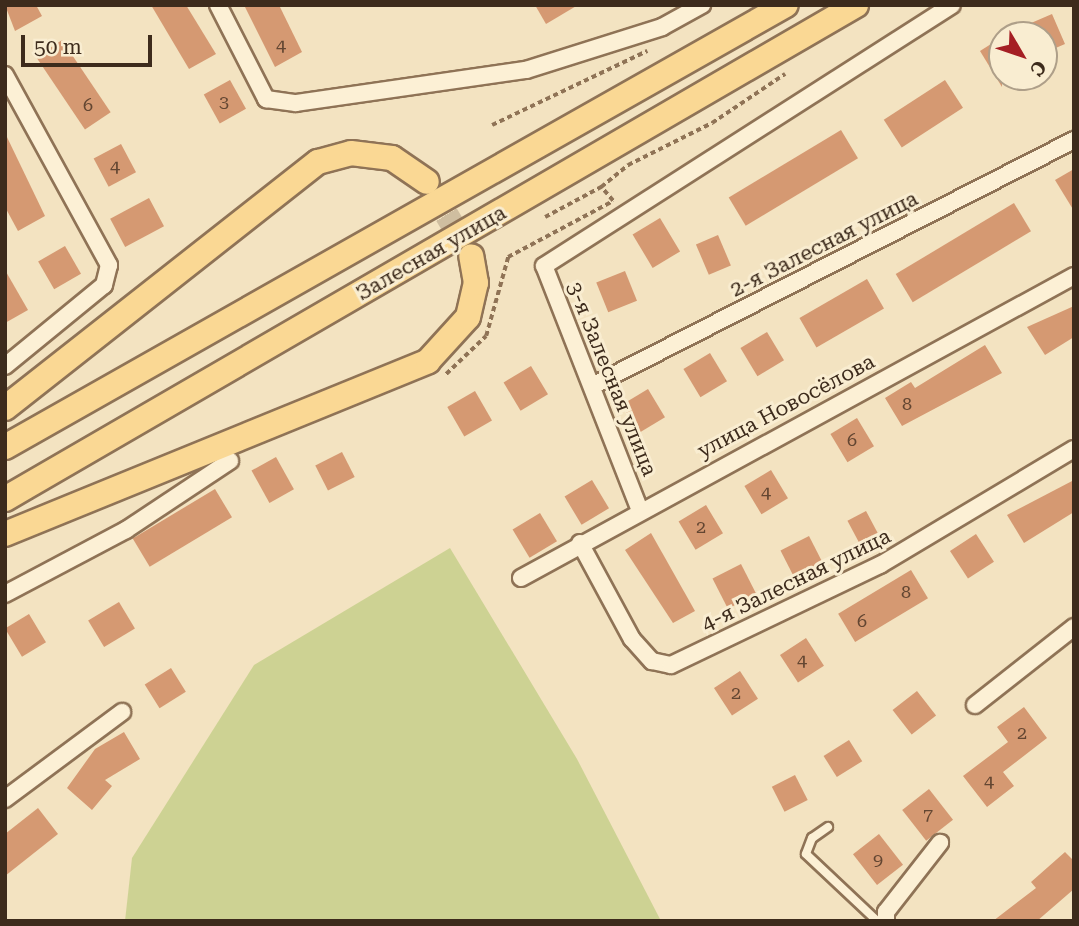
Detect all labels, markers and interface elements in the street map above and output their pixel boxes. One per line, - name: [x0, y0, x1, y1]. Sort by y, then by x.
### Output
- scale bar: [24, 21, 156, 65]
- north arrow: [988, 21, 1058, 91]
- house number: 4: [276, 34, 286, 56]
- text: 50 m: [34, 35, 82, 59]
- text: С: [1025, 56, 1051, 81]
- house number: 3: [219, 91, 229, 113]
- house number: 6: [83, 94, 93, 116]
- house number: 4: [110, 155, 120, 177]
- street label: 2-я Залесная улица: [726, 186, 922, 302]
- street label: Залесная улица: [352, 200, 510, 306]
- street label: 3-я Залесная улица: [562, 278, 662, 480]
- street label: улица Новосёлова: [693, 349, 879, 463]
- house number: 8: [902, 393, 912, 415]
- house number: 6: [847, 429, 857, 451]
- house number: 4: [761, 481, 771, 503]
- house number: 2: [696, 516, 706, 538]
- street label: 4-я Залесная улица: [697, 523, 895, 637]
- house number: 8: [901, 581, 911, 603]
- house number: 6: [857, 610, 867, 632]
- house number: 4: [797, 649, 807, 671]
- house number: 2: [731, 682, 741, 704]
- house number: 2: [1017, 722, 1027, 744]
- house number: 4: [984, 770, 994, 792]
- house number: 7: [923, 804, 933, 826]
- house number: 9: [873, 849, 883, 871]

